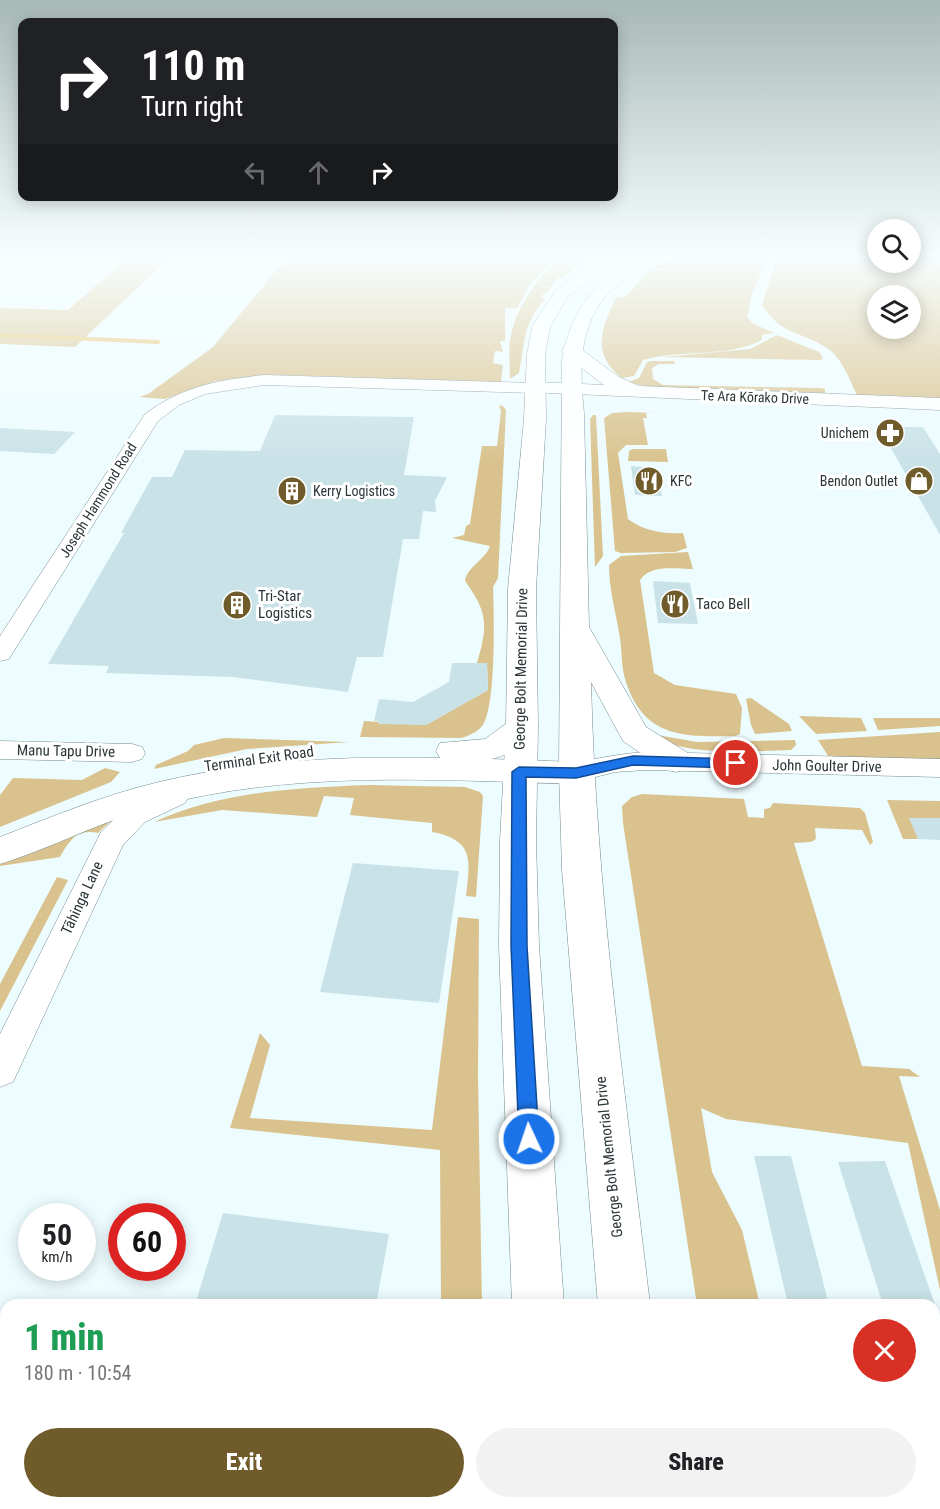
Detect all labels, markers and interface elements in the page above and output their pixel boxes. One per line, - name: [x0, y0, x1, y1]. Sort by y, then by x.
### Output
- text: 110 m: [141, 41, 246, 90]
- icon: right: [42, 42, 120, 120]
- text: Turn right: [141, 91, 243, 123]
- icon: left: [239, 156, 272, 189]
- icon: ahead: [302, 156, 335, 189]
- icon: right: [365, 156, 398, 189]
- map controls: [867, 219, 921, 339]
- button: search: [867, 219, 921, 273]
- button: layers: [867, 285, 921, 339]
- street label: Te Ara Kōrako Drive: [701, 387, 810, 407]
- pharmacy icon: Unichem: [874, 417, 906, 449]
- place label: Unichem: [821, 425, 869, 441]
- street label: Joseph Hammond Road: [56, 440, 140, 560]
- restaurant icon: KFC: [633, 465, 665, 497]
- shop icon: Bendon Outlet: [903, 465, 935, 497]
- place label: KFC: [670, 473, 692, 489]
- place label: Bendon Outlet: [820, 473, 898, 489]
- building icon: Kerry Logistics: [276, 475, 308, 507]
- place label: Kerry Logistics: [313, 483, 395, 499]
- place label: Tri-Star Logistics: [258, 587, 312, 622]
- street label: George Bolt Memorial Drive: [511, 588, 531, 750]
- restaurant icon: Taco Bell: [659, 588, 691, 620]
- building icon: Tri-Star Logistics: [221, 589, 253, 621]
- place label: Taco Bell: [696, 595, 750, 613]
- pin: [710, 737, 761, 788]
- street label: Manu Tapu Drive: [17, 741, 115, 761]
- street label: Terminal Exit Road: [203, 742, 315, 776]
- icon: arrive: [719, 746, 752, 779]
- street label: John Goulter Drive: [772, 756, 882, 776]
- street label: Tāhinga Lane: [57, 859, 107, 937]
- street label: George Bolt Memorial Drive: [592, 1076, 626, 1238]
- position arrow: [497, 1107, 561, 1171]
- speed limit sign: 60: [108, 1203, 186, 1281]
- text: 50: [42, 1217, 72, 1252]
- text: km/h: [42, 1248, 72, 1266]
- text: 1 min: [24, 1317, 104, 1359]
- button: close: [853, 1319, 916, 1382]
- text: 180 m · 10:54: [24, 1361, 131, 1385]
- button: Exit: [24, 1428, 464, 1497]
- button: Share: [476, 1428, 916, 1497]

